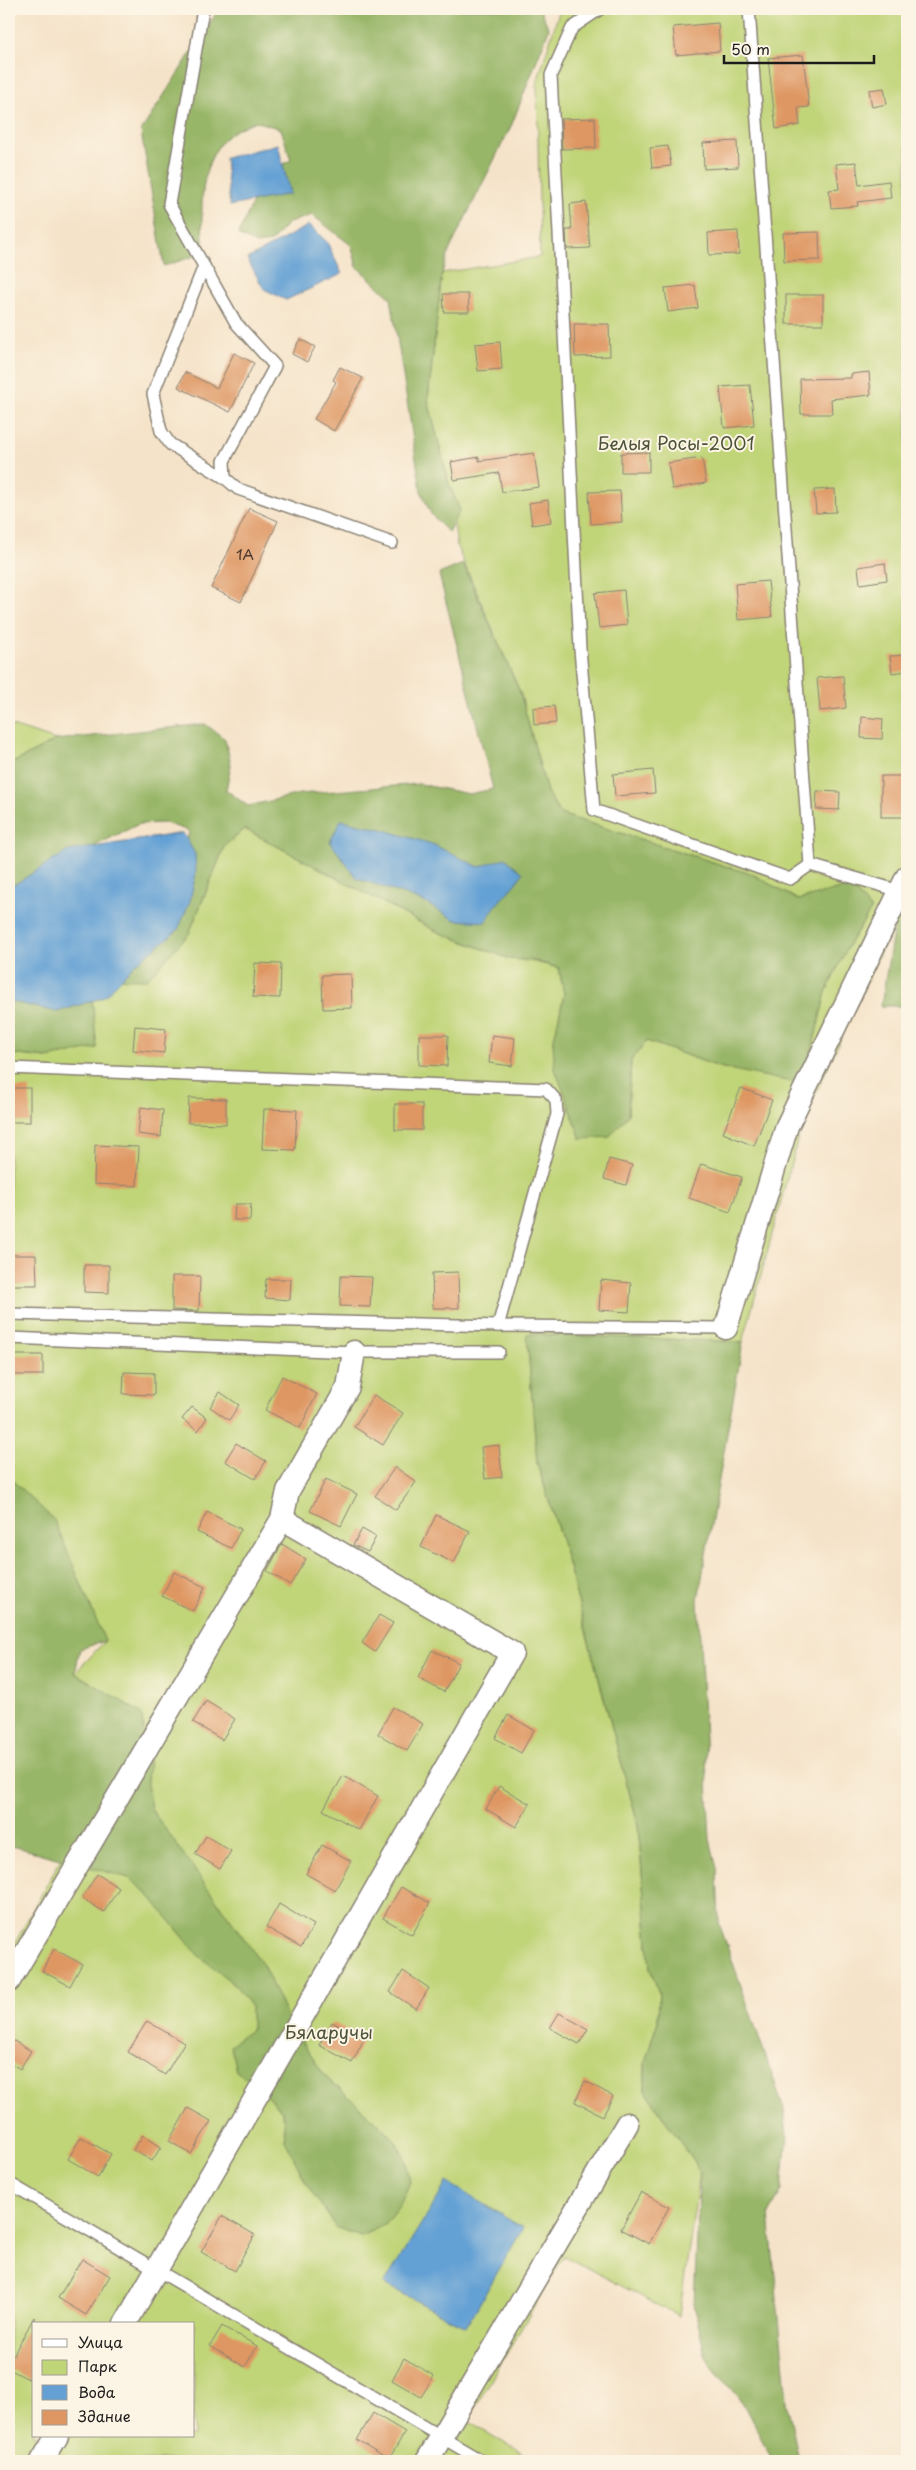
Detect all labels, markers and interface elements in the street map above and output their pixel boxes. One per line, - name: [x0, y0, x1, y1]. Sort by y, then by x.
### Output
- scale bar: [724, 32, 874, 64]
- text: 50 m: [731, 37, 770, 60]
- park label: Белыя Росы-2001: [597, 429, 755, 456]
- house number: 1А: [236, 542, 254, 565]
- park label: Бяларучы: [285, 2018, 373, 2045]
- legend: [32, 2322, 195, 2438]
- text: Улица: [78, 2330, 123, 2353]
- text: Парк: [78, 2354, 117, 2377]
- text: Вода: [78, 2380, 116, 2403]
- text: Здание: [78, 2404, 131, 2427]

